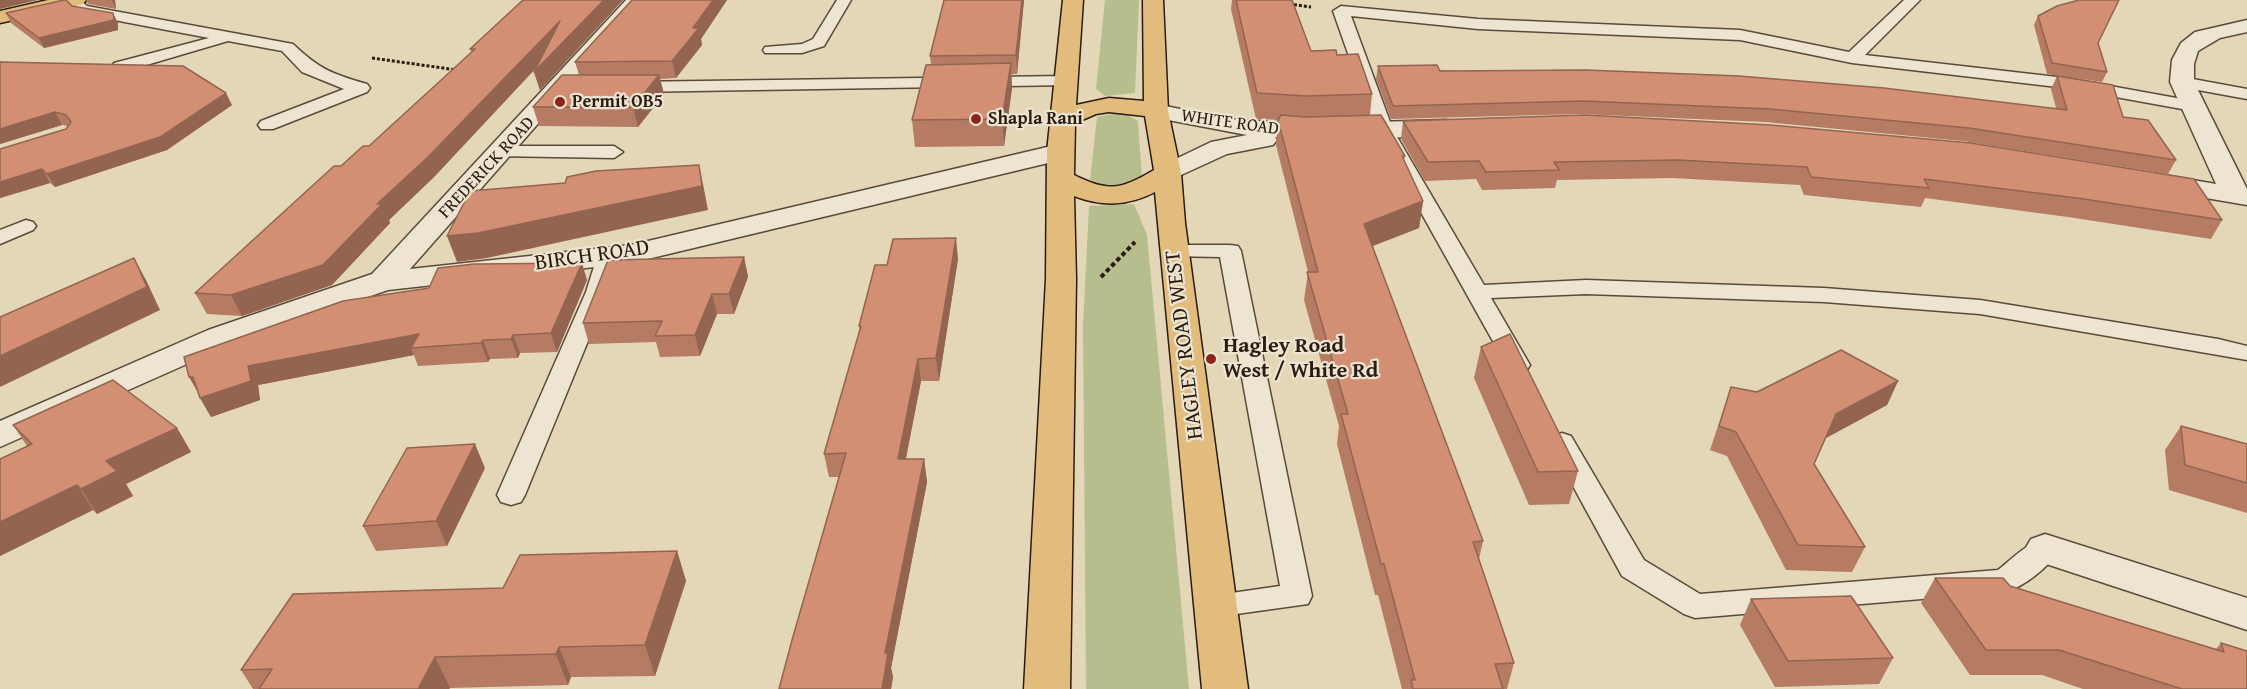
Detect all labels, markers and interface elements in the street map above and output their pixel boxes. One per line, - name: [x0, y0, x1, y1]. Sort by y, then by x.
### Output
- place label: Permit OB5: [572, 91, 663, 113]
- marker: Permit OB5: [553, 95, 567, 109]
- street label: WHITE ROAD: [1180, 105, 1280, 141]
- place label: Shapla Rani: [988, 108, 1083, 130]
- marker: Shapla Rani: [969, 112, 983, 126]
- street label: FREDERICK ROAD: [434, 113, 540, 223]
- street label: BIRCH ROAD: [533, 235, 651, 277]
- street label: HAGLEY ROAD WEST: [1160, 249, 1210, 441]
- place label: Hagley Road West / White Rd: [1223, 333, 1378, 384]
- marker: Hagley Road West / White Rd: [1204, 352, 1218, 366]

